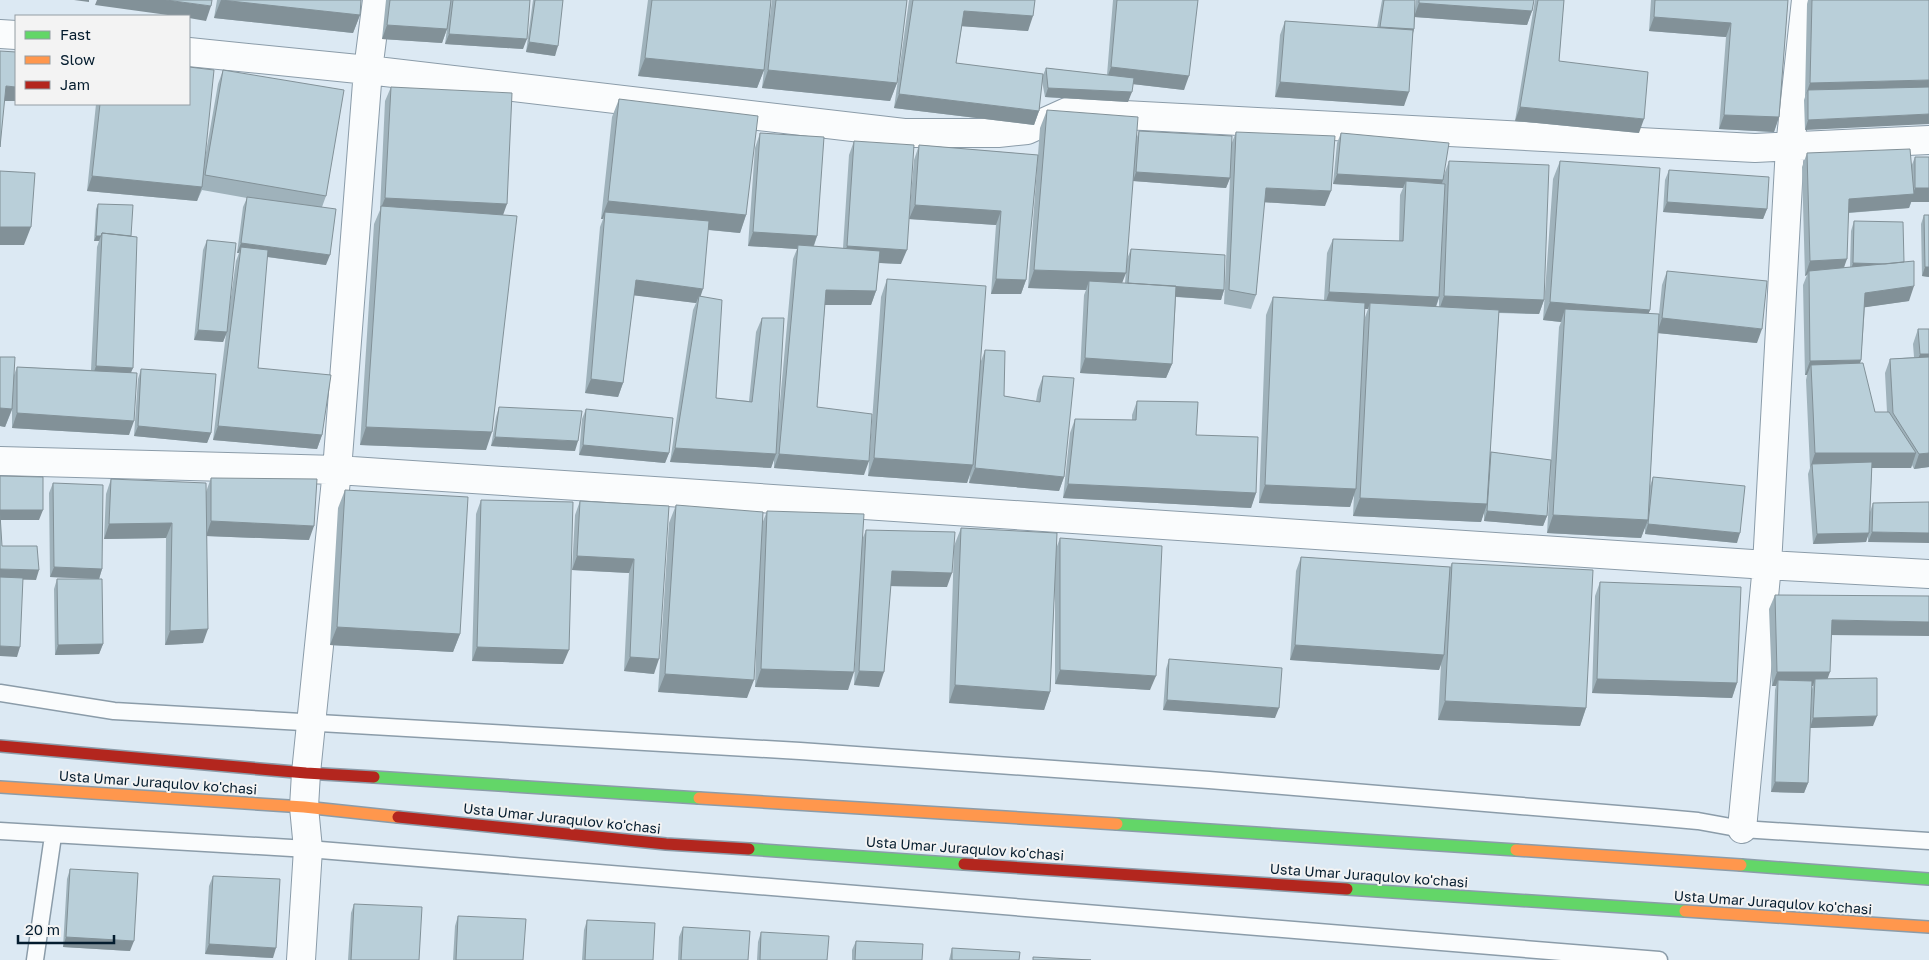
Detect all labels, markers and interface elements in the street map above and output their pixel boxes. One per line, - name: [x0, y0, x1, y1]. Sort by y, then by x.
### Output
- legend: [15, 15, 190, 105]
- text: Fast: [60, 25, 91, 43]
- text: Slow: [60, 50, 95, 68]
- text: Jam: [60, 75, 90, 93]
- street label: Usta Umar Juraqulov ko'chasi: [58, 767, 258, 797]
- street label: Usta Umar Juraqulov ko'chasi: [462, 799, 662, 837]
- street label: Usta Umar Juraqulov ko'chasi: [865, 833, 1065, 863]
- street label: Usta Umar Juraqulov ko'chasi: [1269, 860, 1469, 890]
- street label: Usta Umar Juraqulov ko'chasi: [1673, 887, 1873, 917]
- scale bar: [18, 912, 114, 944]
- text: 20 m: [25, 920, 60, 938]

